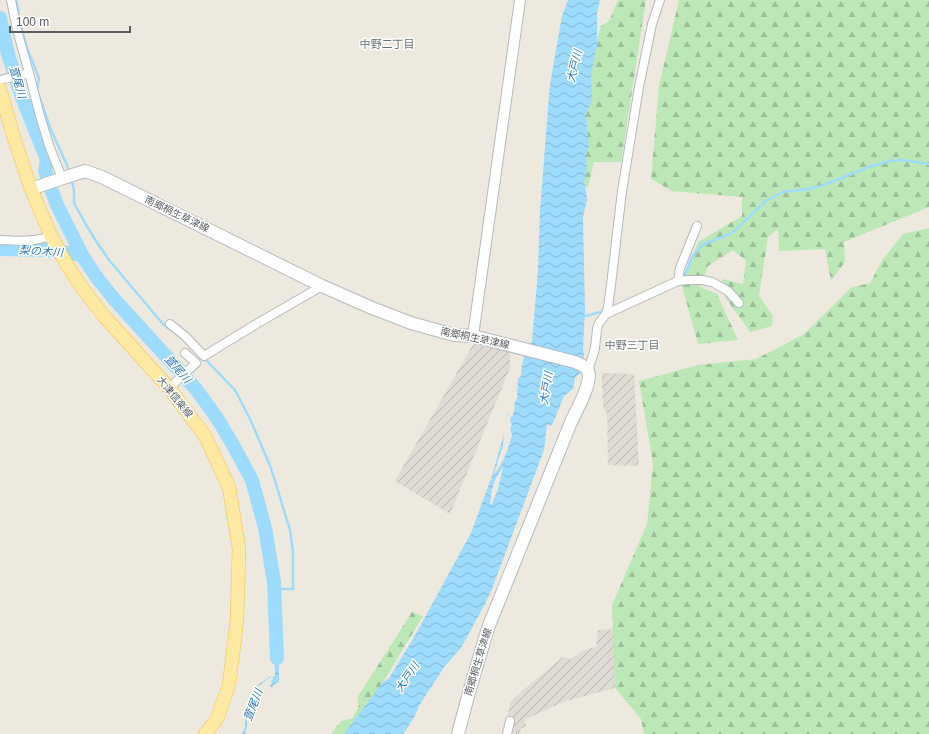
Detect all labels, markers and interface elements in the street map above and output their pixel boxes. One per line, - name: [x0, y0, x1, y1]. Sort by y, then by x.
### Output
- scale bar: [10, 8, 130, 34]
- text: 100 m: [16, 15, 49, 29]
- district label: 中野二丁目: [360, 38, 415, 50]
- water label: 大戸川: [564, 48, 584, 83]
- water label: 萱尾川: [8, 64, 29, 100]
- street label: 南郷桐生草津線: [143, 194, 211, 234]
- water label: 梨の木川: [19, 243, 64, 259]
- street label: 南郷桐生草津線: [440, 325, 510, 351]
- district label: 中野三丁目: [605, 339, 660, 351]
- water label: 萱尾川: [163, 353, 194, 386]
- water label: 大戸川: [537, 370, 555, 405]
- street label: 大津信楽線: [155, 374, 195, 420]
- street label: 南郷桐生草津線: [463, 627, 493, 697]
- water label: 大戸川: [393, 659, 422, 694]
- water label: 萱尾川: [241, 687, 265, 723]

